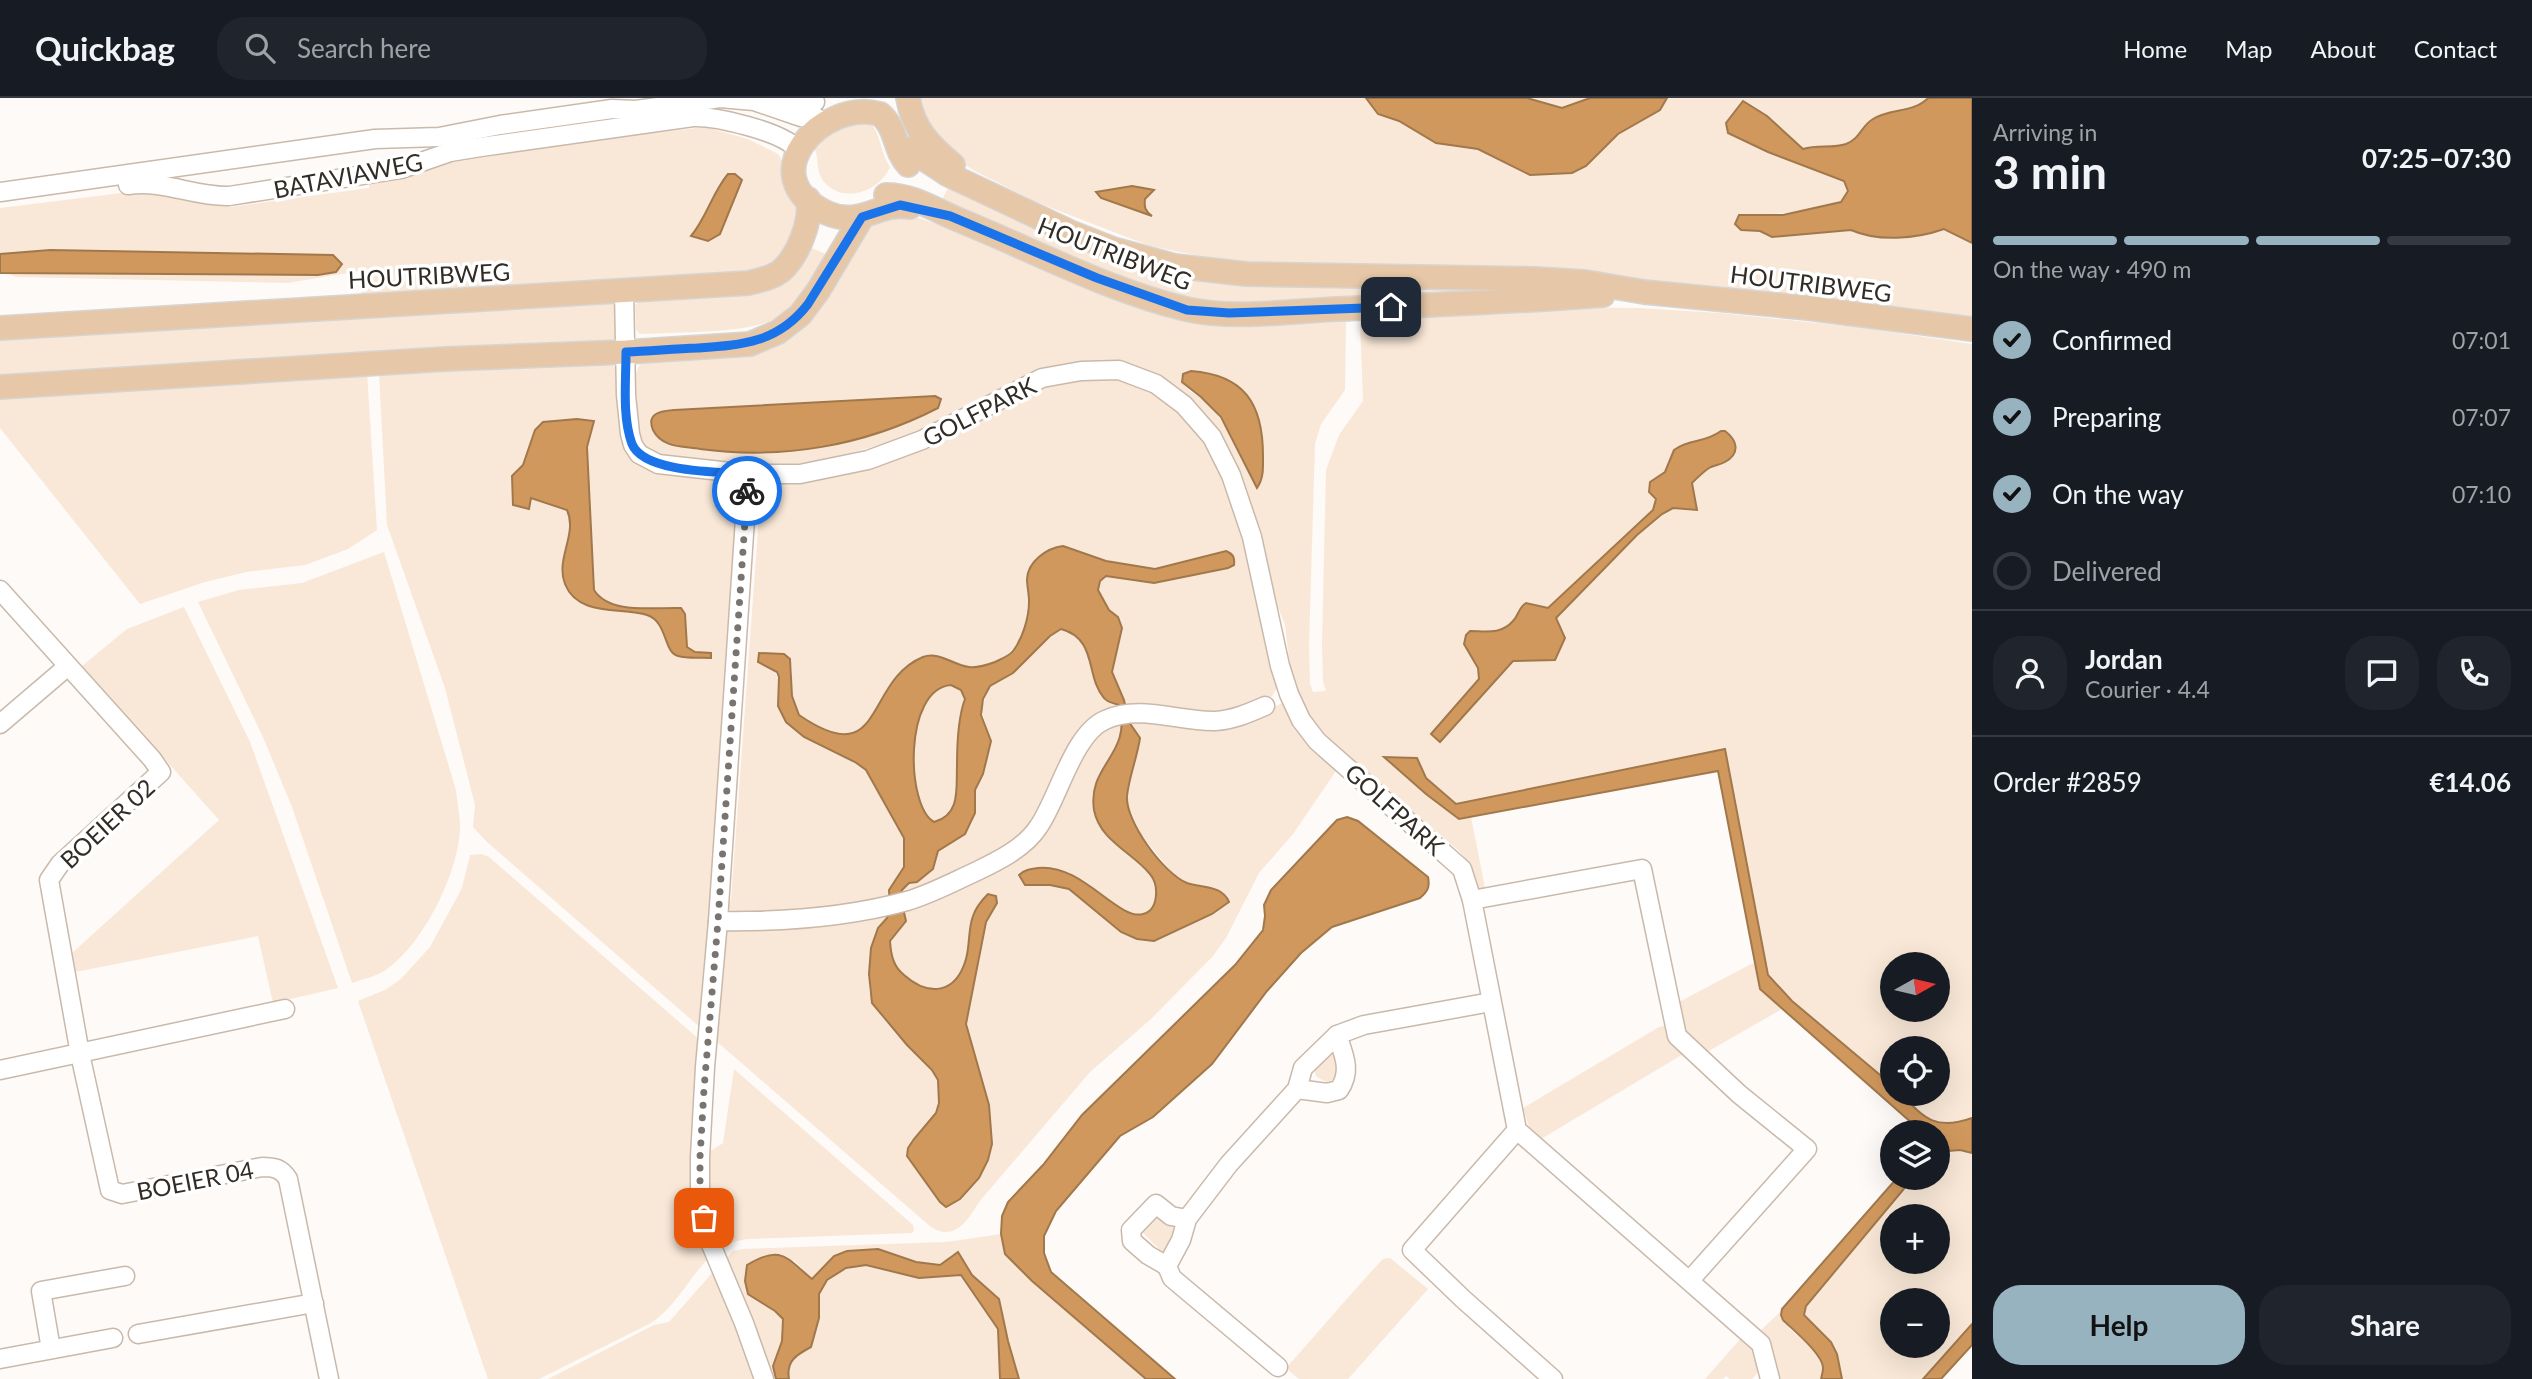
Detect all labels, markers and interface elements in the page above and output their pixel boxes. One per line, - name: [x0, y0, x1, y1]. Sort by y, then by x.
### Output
- search box: [217, 17, 707, 80]
- text: Quickbag: [35, 28, 175, 68]
- icon: search: [241, 29, 279, 67]
- text: Search here: [297, 32, 431, 64]
- text: Home: [2123, 34, 2187, 63]
- text: Map: [2225, 34, 2273, 63]
- text: About: [2311, 34, 2376, 63]
- text: Contact: [2414, 34, 2497, 63]
- text: Arriving in: [1993, 118, 2097, 146]
- text: 07:25–07:30: [2362, 142, 2511, 174]
- text: 3 min: [1993, 144, 2107, 199]
- street label: BATAVIAWEG: [271, 146, 425, 204]
- street label: HOUTRIBWEG: [1034, 210, 1196, 296]
- text: On the way · 490 m: [1993, 255, 2192, 283]
- street label: HOUTRIBWEG: [347, 256, 511, 294]
- street label: HOUTRIBWEG: [1729, 259, 1893, 307]
- pin: [1361, 277, 1421, 337]
- icon: home: [1372, 288, 1410, 326]
- icon: check: [1993, 321, 2031, 359]
- text: Confirmed: [2052, 324, 2172, 356]
- text: 07:01: [2452, 326, 2511, 354]
- street label: GOLFPARK: [918, 370, 1040, 452]
- icon: check: [1993, 398, 2031, 436]
- text: Preparing: [2052, 401, 2161, 433]
- text: 07:07: [2452, 403, 2511, 431]
- courier: [712, 456, 782, 526]
- icon: bike: [728, 472, 766, 510]
- icon: check: [1993, 475, 2031, 513]
- text: On the way: [2052, 478, 2184, 510]
- text: 07:10: [2452, 480, 2511, 508]
- text: Delivered: [2052, 555, 2162, 587]
- button: person: [1993, 636, 2067, 710]
- button: chat: [2345, 636, 2419, 710]
- button: phone: [2437, 636, 2511, 710]
- text: Jordan: [2085, 643, 2163, 675]
- text: Courier · 4.4: [2085, 675, 2210, 703]
- street label: GOLFPARK: [1340, 757, 1450, 861]
- text: Order #2859: [1993, 766, 2142, 798]
- text: €14.06: [2429, 766, 2511, 798]
- street label: BOEIER 02: [54, 772, 160, 874]
- north arrow: [1880, 952, 1950, 1022]
- map controls: [1880, 952, 1950, 1358]
- button: locate: [1880, 1036, 1950, 1106]
- button: layers: [1880, 1120, 1950, 1190]
- street label: BOEIER 04: [134, 1154, 256, 1206]
- pin: [674, 1188, 734, 1248]
- icon: bag: [685, 1199, 723, 1237]
- button: +: [1880, 1204, 1950, 1274]
- button: Help: [1993, 1285, 2245, 1365]
- button: Share: [2259, 1285, 2511, 1365]
- button: −: [1880, 1288, 1950, 1358]

